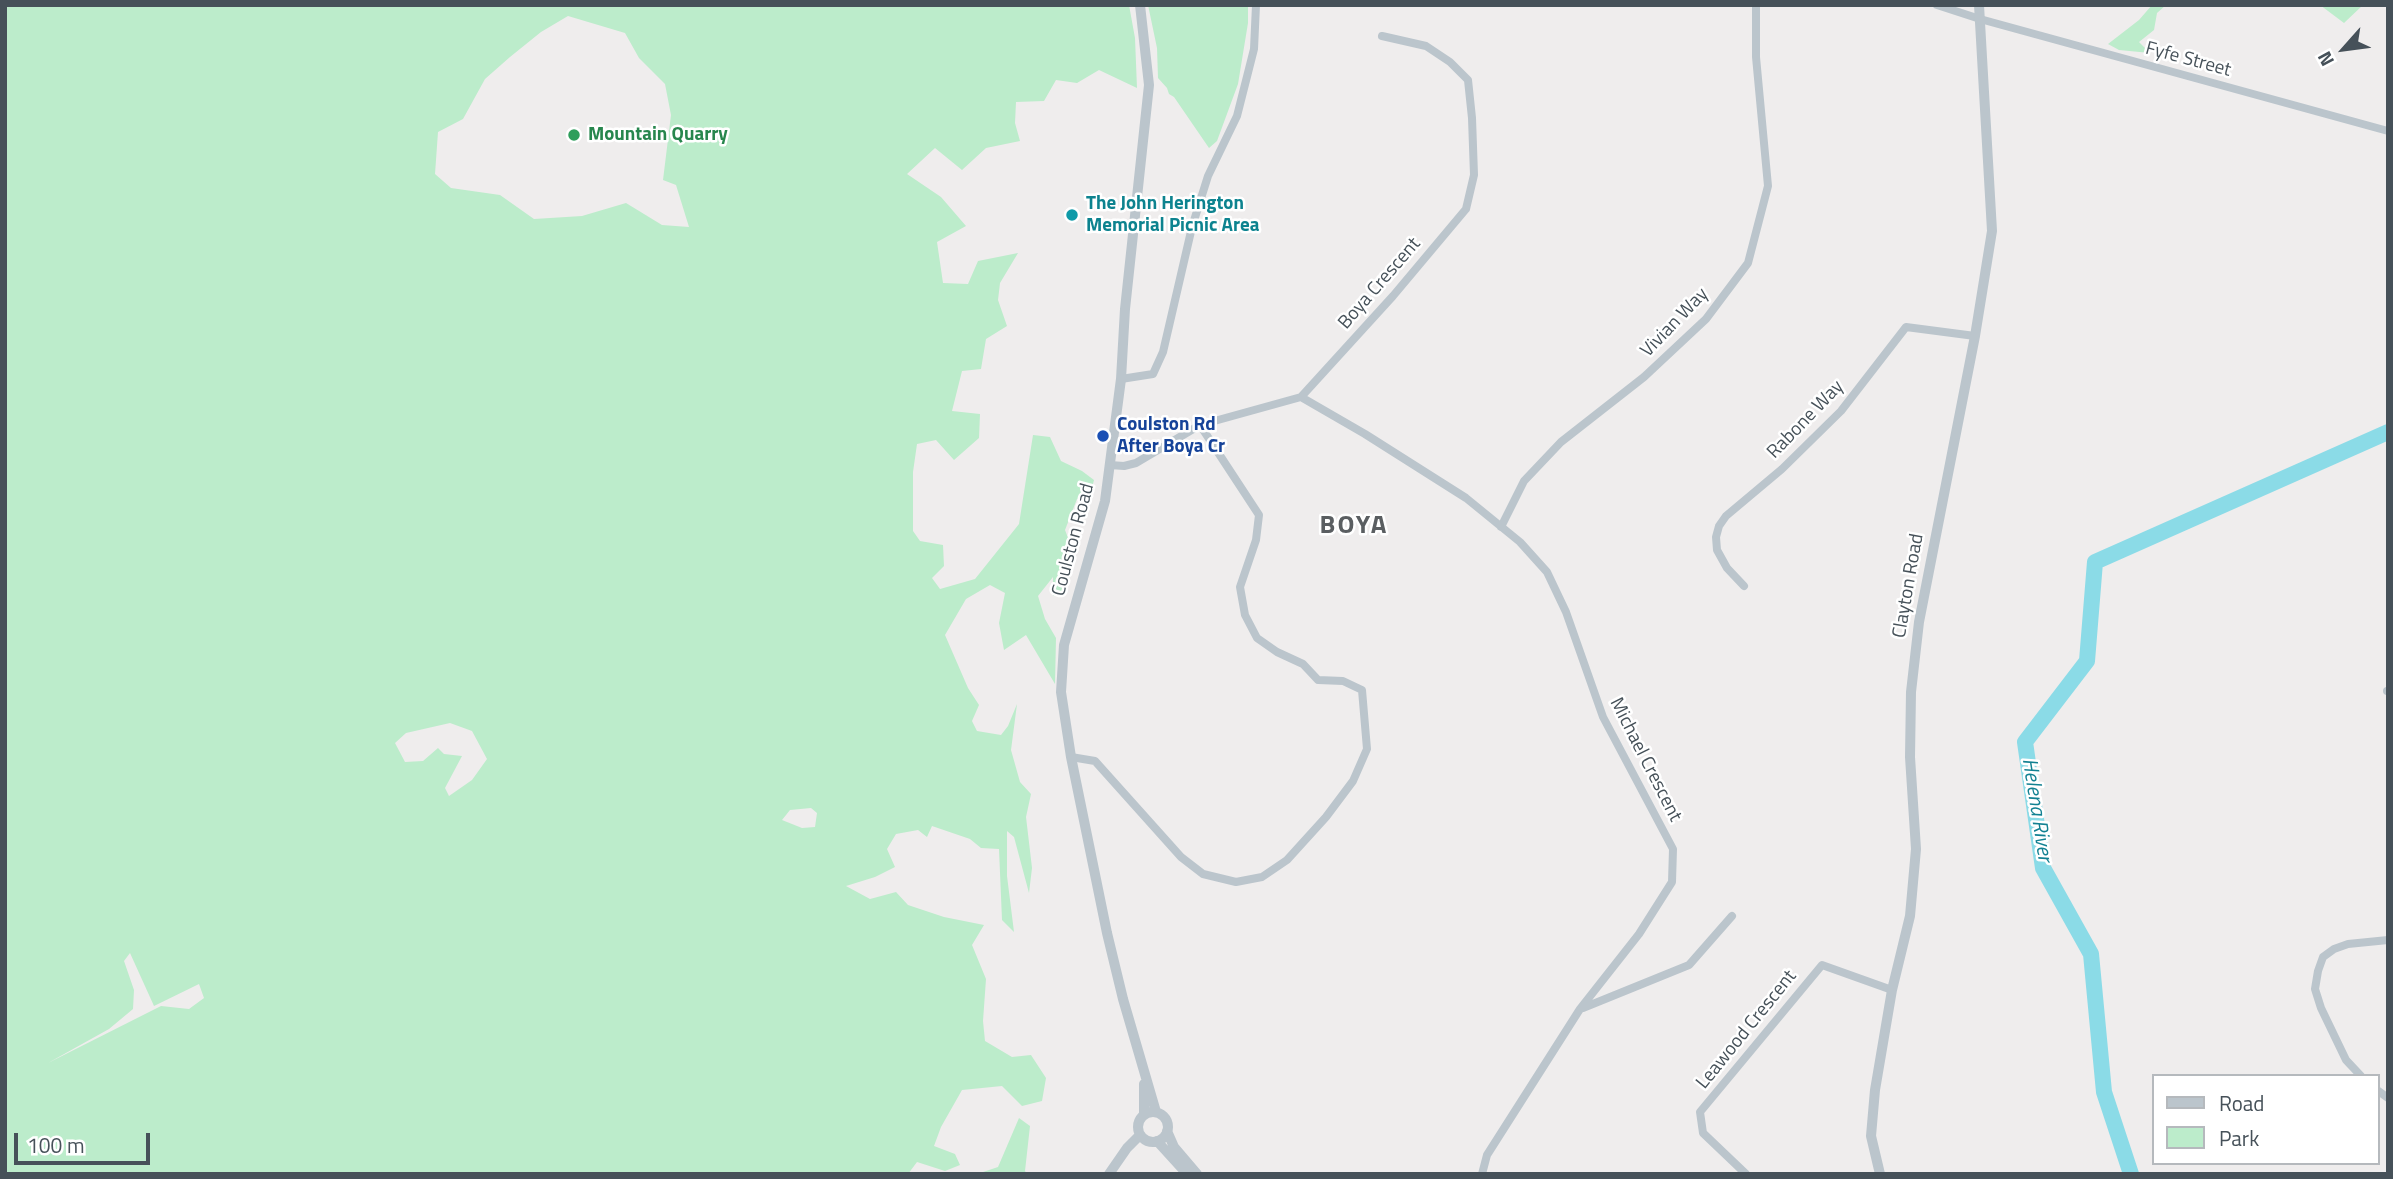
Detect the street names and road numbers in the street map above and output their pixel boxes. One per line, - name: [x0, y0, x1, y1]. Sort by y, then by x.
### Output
- street label: Fyfe Street: [2143, 38, 2233, 82]
- street label: Boya Crescent: [1334, 234, 1426, 334]
- street label: Vivian Way: [1636, 284, 1714, 362]
- street label: Rabone Way: [1763, 376, 1849, 464]
- street label: Coulston Road: [1048, 481, 1100, 599]
- street label: Clayton Road: [1889, 532, 1929, 640]
- street label: Michael Crescent: [1604, 694, 1686, 826]
- street label: Leawood Crescent: [1692, 966, 1802, 1094]

